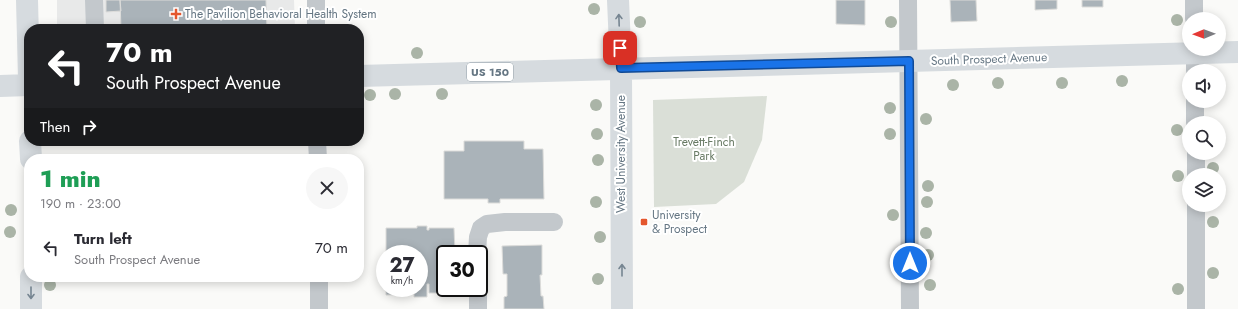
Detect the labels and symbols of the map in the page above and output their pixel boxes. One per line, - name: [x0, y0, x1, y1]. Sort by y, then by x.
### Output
- place label: The Pavilion Behavioral Health System: [185, 5, 377, 23]
- marker: The Pavilion Behavioral Health System: [170, 8, 182, 20]
- north arrow: [1182, 12, 1226, 56]
- one-way arrow: [615, 14, 623, 27]
- pin: [603, 31, 637, 65]
- street label: South Prospect Avenue: [930, 48, 1048, 70]
- road number: US 150: [467, 63, 513, 81]
- street label: West University Avenue: [612, 95, 630, 213]
- park label: Trevett-Finch Park: [673, 133, 735, 165]
- place label: University & Prospect: [652, 206, 707, 238]
- marker: University & Prospect: [639, 217, 649, 227]
- position arrow: [889, 242, 931, 284]
- speed limit sign: 30: [436, 245, 488, 297]
- one-way arrow: [618, 264, 626, 277]
- one-way arrow: [27, 286, 35, 299]

